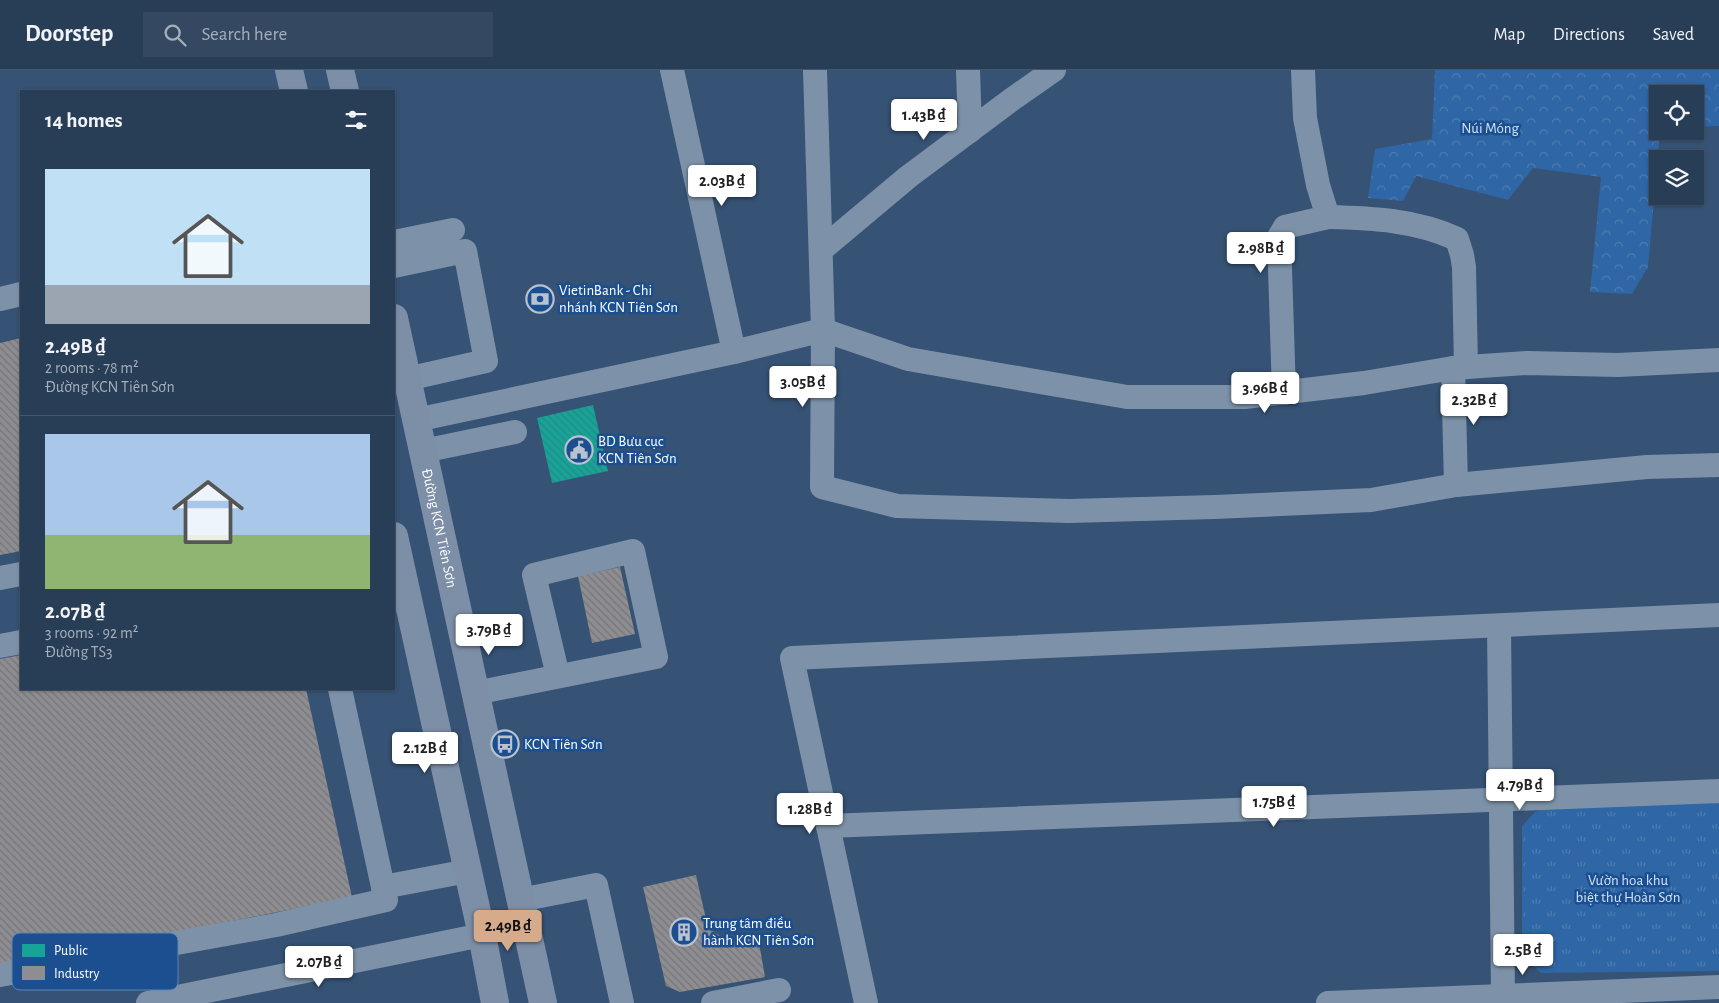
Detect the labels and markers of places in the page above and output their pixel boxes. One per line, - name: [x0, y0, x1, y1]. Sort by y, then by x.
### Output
- pin: 1.43B ₫: [878, 98, 970, 141]
- pin: 2.03B ₫: [676, 164, 768, 207]
- pin: 2.98B ₫: [1215, 232, 1307, 274]
- place label: VietinBank - Chi nhánh KCN Tiên Sơn: [559, 283, 678, 315]
- bank icon: VietinBank - Chi nhánh KCN Tiên Sơn: [525, 284, 555, 314]
- pin: 3.05B ₫: [757, 366, 849, 408]
- pin: 3.96B ₫: [1219, 372, 1311, 414]
- pin: 2.32B ₫: [1428, 384, 1520, 426]
- place label: BD Bưu cục KCN Tiên Sơn: [598, 434, 677, 466]
- public building icon: BD Bưu cục KCN Tiên Sơn: [564, 435, 594, 465]
- pin: 3.79B ₫: [443, 614, 535, 656]
- bus stop icon: KCN Tiên Sơn: [490, 729, 520, 759]
- pin: 2.12B ₫: [379, 732, 471, 774]
- place label: KCN Tiên Sơn: [524, 737, 603, 752]
- pin: 4.79B ₫: [1474, 768, 1566, 811]
- pin: 1.75B ₫: [1228, 786, 1320, 828]
- pin: 1.28B ₫: [764, 792, 856, 835]
- pin: 2.49B ₫: [462, 910, 554, 952]
- place label: Trung tâm điều hành KCN Tiên Sơn: [703, 916, 814, 948]
- building icon: Trung tâm điều hành KCN Tiên Sơn: [669, 917, 699, 947]
- pin: 2.5B ₫: [1482, 934, 1564, 976]
- pin: 2.07B ₫: [273, 946, 365, 988]

